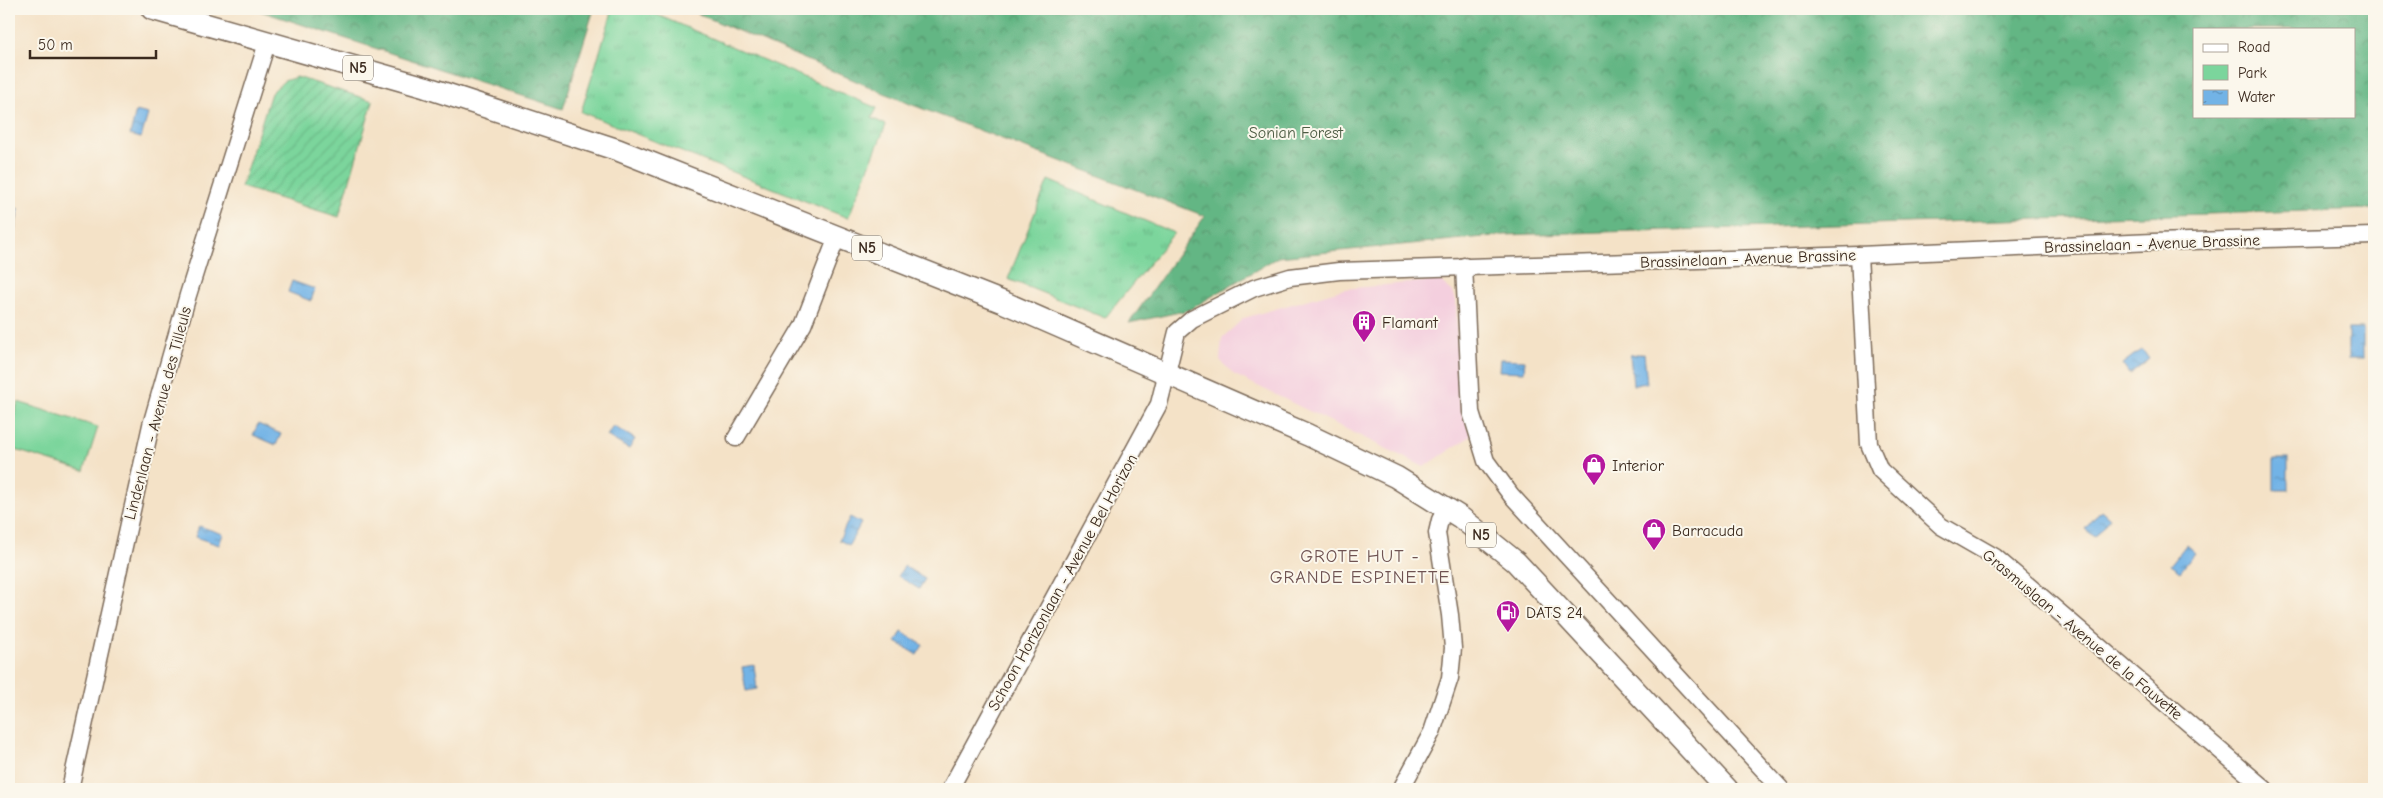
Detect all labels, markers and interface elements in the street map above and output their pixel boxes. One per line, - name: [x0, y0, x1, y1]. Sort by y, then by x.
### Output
- scale bar: [30, 28, 156, 60]
- legend: [2193, 28, 2356, 118]
- text: 50 m: [38, 36, 73, 54]
- text: Road: [2238, 38, 2270, 56]
- road number: N5: [343, 56, 373, 80]
- text: Park: [2238, 64, 2267, 82]
- text: Water: [2238, 88, 2275, 106]
- park label: Sonian Forest: [1249, 124, 1344, 142]
- street label: Brassinelaan - Avenue Brassine: [2044, 231, 2260, 257]
- road number: N5: [852, 236, 882, 260]
- street label: Brassinelaan - Avenue Brassine: [1640, 246, 1856, 272]
- street label: Lindenlaan - Avenue des Tilleuls: [121, 304, 195, 522]
- building icon: Flamant: [1351, 309, 1377, 343]
- place label: Flamant: [1382, 314, 1438, 332]
- street label: Schoon Horizonlaan - Avenue Bel Horizon: [984, 451, 1141, 714]
- shop icon: Interior: [1581, 452, 1607, 486]
- place label: Interior: [1612, 457, 1665, 475]
- shop icon: Barracuda: [1641, 517, 1667, 551]
- road number: N5: [1466, 522, 1496, 548]
- place label: Barracuda: [1672, 522, 1743, 540]
- district label: GROTE HUT - GRANDE ESPINETTE: [1270, 546, 1450, 588]
- street label: Grasmuslaan - Avenue de la Fauvette: [1979, 546, 2186, 724]
- fuel station icon: DATS 24: [1495, 599, 1521, 633]
- place label: DATS 24: [1526, 604, 1583, 622]

